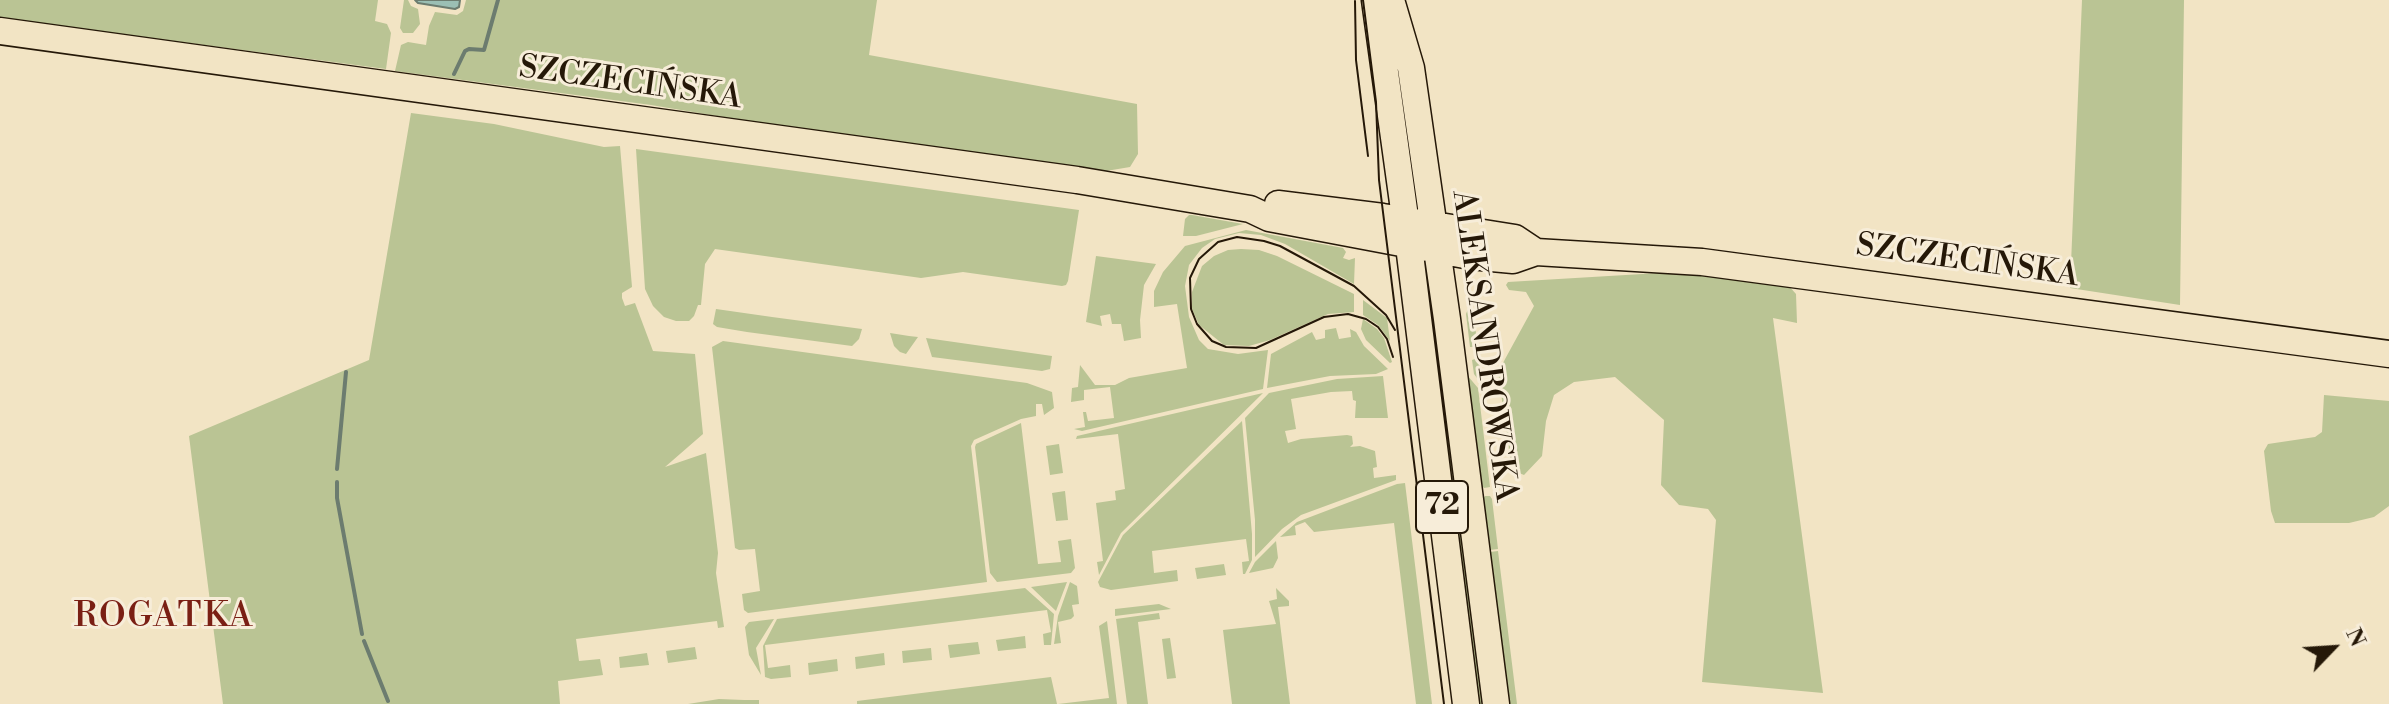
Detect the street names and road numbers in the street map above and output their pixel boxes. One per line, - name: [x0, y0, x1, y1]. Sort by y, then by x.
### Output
- street label: SZCZECIŃSKA: [516, 49, 744, 119]
- street label: ALEKSANDROWSKA: [1442, 188, 1524, 504]
- street label: SZCZECIŃSKA: [1853, 227, 2081, 297]
- road number: 72: [1416, 481, 1468, 533]

